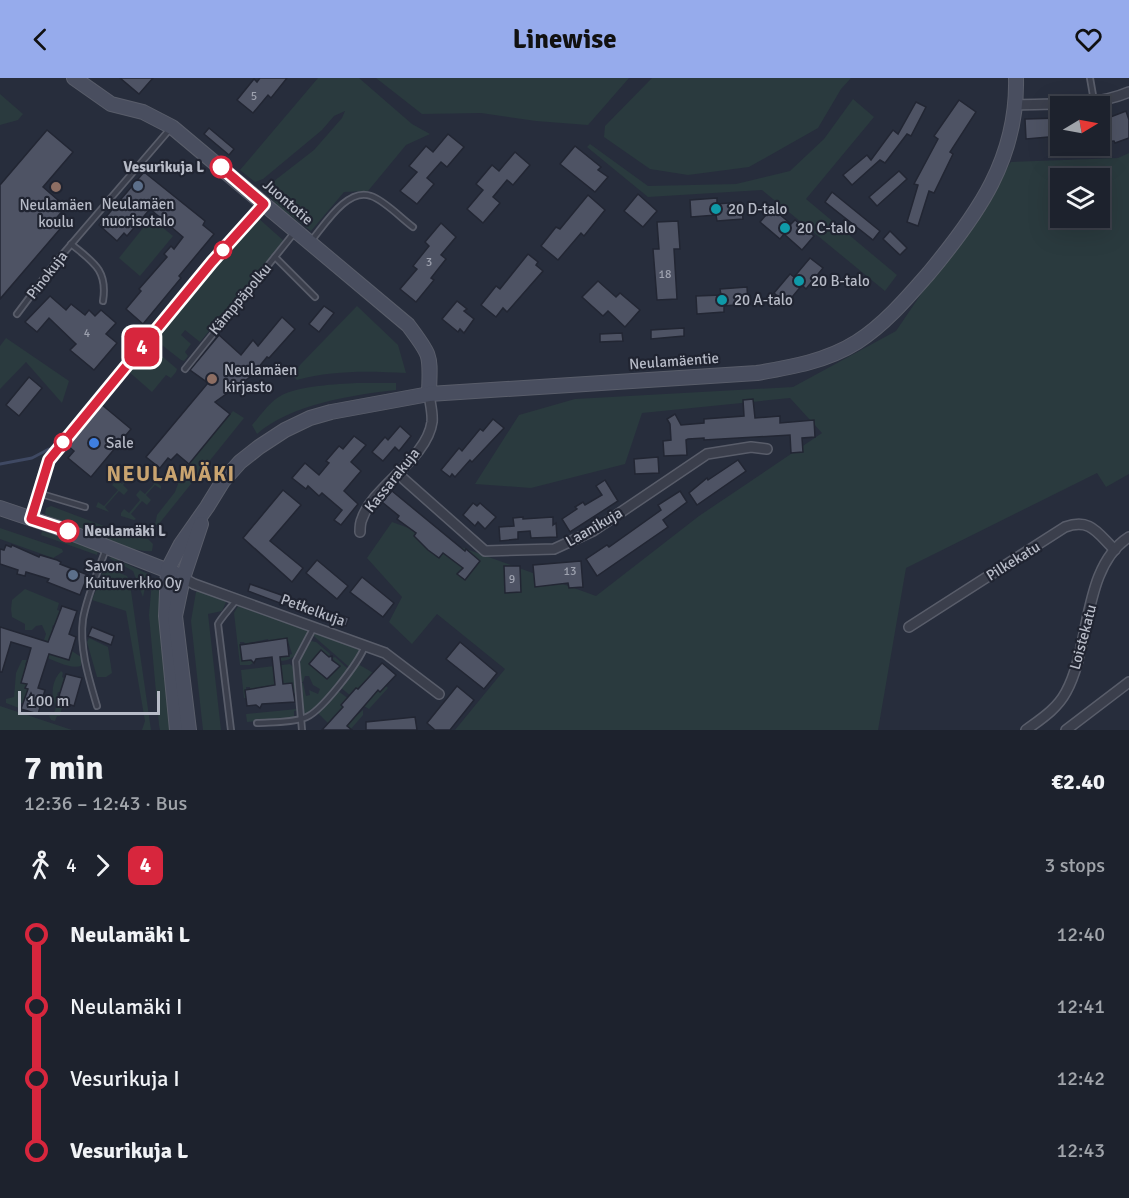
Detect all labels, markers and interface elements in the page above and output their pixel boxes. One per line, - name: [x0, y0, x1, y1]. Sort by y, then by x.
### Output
- icon: back: [24, 23, 57, 56]
- text: Linewise: [512, 23, 617, 56]
- icon: heart: [1072, 23, 1105, 56]
- house number: 5: [251, 89, 257, 104]
- north arrow: [1050, 96, 1110, 156]
- map controls: [1050, 96, 1110, 228]
- marker: Vesurikuja L: [210, 156, 232, 178]
- place label: Vesurikuja L: [123, 158, 204, 176]
- button: layers: [1050, 168, 1110, 228]
- street label: Juontotie: [259, 175, 317, 229]
- marker: Neulamäen nuorisotalo: [131, 179, 145, 193]
- marker: Neulamäen koulu: [49, 180, 63, 194]
- place label: Neulamäen nuorisotalo: [101, 195, 175, 230]
- place label: Neulamäen koulu: [19, 196, 93, 231]
- place label: 20 D-talo: [728, 200, 788, 218]
- marker: 20 D-talo: [709, 202, 723, 216]
- place label: 20 C-talo: [797, 219, 856, 237]
- marker: 20 C-talo: [778, 221, 792, 235]
- unlabelled marker: [214, 241, 232, 259]
- street label: Pinokuja: [23, 247, 71, 303]
- house number: 3: [426, 255, 432, 270]
- street label: Kämppäpolku: [205, 260, 275, 338]
- house number: 18: [659, 267, 671, 282]
- place label: 20 B-talo: [811, 272, 870, 290]
- marker: 20 B-talo: [792, 274, 806, 288]
- place label: 20 A-talo: [734, 291, 793, 309]
- marker: 20 A-talo: [715, 293, 729, 307]
- house number: 4: [84, 326, 91, 341]
- line badge: 4: [122, 328, 162, 366]
- text: 4: [136, 334, 148, 360]
- street label: Neulamäentie: [628, 349, 720, 373]
- place label: Neulamäen kirjasto: [224, 361, 297, 396]
- marker: Neulamäen kirjasto: [205, 372, 219, 386]
- unlabelled marker: [54, 433, 72, 451]
- place label: Sale: [106, 434, 134, 452]
- marker: Sale: [87, 436, 101, 450]
- street label: Kassarakuja: [361, 444, 423, 516]
- district label: NEULAMÄKI: [106, 461, 236, 487]
- street label: Laanikuja: [563, 504, 625, 550]
- marker: Neulamäki L: [57, 520, 79, 542]
- place label: Neulamäki L: [84, 522, 166, 540]
- street label: Pilkekatu: [983, 537, 1043, 585]
- place label: Savon Kuituverkko Oy: [85, 557, 182, 592]
- house number: 13: [564, 564, 576, 579]
- marker: Savon Kuituverkko Oy: [66, 568, 80, 582]
- house number: 9: [509, 572, 515, 587]
- street label: Petkelkuja: [278, 590, 348, 630]
- street label: Loistekatu: [1066, 602, 1100, 672]
- scale bar: [18, 688, 160, 716]
- text: 100 m: [27, 691, 69, 711]
- text: 7 min: [24, 748, 104, 789]
- text: €2.40: [1051, 768, 1105, 795]
- text: 12:36 – 12:43 · Bus: [24, 791, 187, 816]
- icon: walk: [24, 849, 57, 882]
- icon: forward: [86, 849, 119, 882]
- text: 4: [140, 852, 151, 878]
- text: 4: [66, 853, 77, 878]
- text: 3 stops: [1044, 853, 1105, 878]
- text: Neulamäki L: [70, 921, 190, 948]
- text: 12:40: [1056, 922, 1105, 947]
- text: Neulamäki I: [70, 993, 182, 1020]
- text: 12:41: [1056, 994, 1105, 1019]
- text: Vesurikuja I: [70, 1065, 180, 1092]
- text: 12:42: [1056, 1066, 1105, 1091]
- text: Vesurikuja L: [70, 1137, 188, 1164]
- text: 12:43: [1056, 1138, 1105, 1163]

